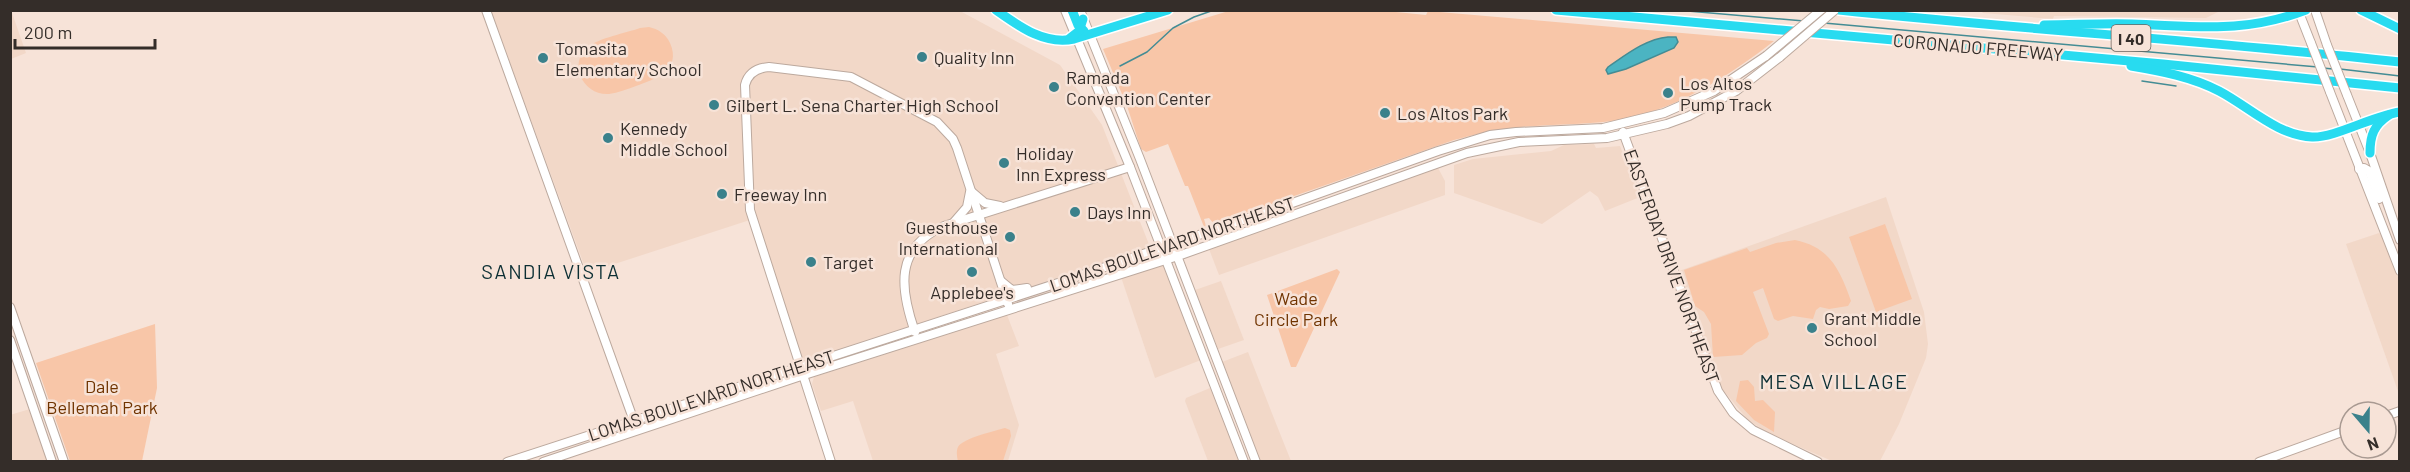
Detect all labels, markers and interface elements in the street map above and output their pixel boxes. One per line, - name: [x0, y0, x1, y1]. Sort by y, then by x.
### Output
- scale bar: [15, 12, 154, 50]
- text: 200 m: [24, 21, 72, 43]
- road number: I 40: [2112, 25, 2150, 51]
- street label: CORONADO FREEWAY: [1892, 29, 2064, 65]
- place label: Tomasita Elementary School: [555, 37, 702, 80]
- place label: Quality Inn: [934, 46, 1014, 68]
- marker: Quality Inn: [915, 50, 929, 64]
- marker: Tomasita Elementary School: [536, 51, 550, 65]
- place label: Ramada Convention Center: [1066, 66, 1211, 109]
- place label: Los Altos Pump Track: [1680, 72, 1772, 115]
- marker: Ramada Convention Center: [1047, 80, 1061, 94]
- marker: Los Altos Pump Track: [1661, 86, 1675, 100]
- place label: Gilbert L. Sena Charter High School: [726, 94, 999, 116]
- marker: Gilbert L. Sena Charter High School: [707, 98, 721, 112]
- place label: Los Altos Park: [1397, 102, 1508, 124]
- marker: Los Altos Park: [1378, 106, 1392, 120]
- place label: Kennedy Middle School: [620, 117, 728, 160]
- marker: Kennedy Middle School: [601, 131, 615, 145]
- place label: Holiday Inn Express: [1016, 142, 1106, 185]
- street label: EASTERDAY DRIVE NORTHEAST: [1619, 146, 1725, 386]
- marker: Holiday Inn Express: [997, 156, 1011, 170]
- place label: Freeway Inn: [734, 183, 827, 205]
- marker: Freeway Inn: [715, 187, 729, 201]
- street label: LOMAS BOULEVARD NORTHEAST: [1047, 192, 1297, 296]
- place label: Days Inn: [1087, 201, 1151, 223]
- marker: Days Inn: [1068, 205, 1082, 219]
- place label: Guesthouse International: [898, 216, 998, 259]
- marker: Guesthouse International: [1003, 230, 1017, 244]
- place label: Target: [823, 251, 874, 273]
- marker: Target: [804, 255, 818, 269]
- district label: SANDIA VISTA: [481, 259, 621, 283]
- marker: Applebee's: [965, 265, 979, 279]
- place label: Applebee's: [930, 281, 1014, 303]
- park label: Wade Circle Park: [1254, 287, 1338, 330]
- place label: Grant Middle School: [1824, 307, 1921, 350]
- marker: Grant Middle School: [1805, 321, 1819, 335]
- street label: LOMAS BOULEVARD NORTHEAST: [585, 345, 837, 445]
- district label: MESA VILLAGE: [1760, 369, 1909, 393]
- park label: Dale Bellemah Park: [46, 375, 158, 418]
- north arrow: [2338, 400, 2398, 460]
- text: N: [2365, 434, 2382, 455]

